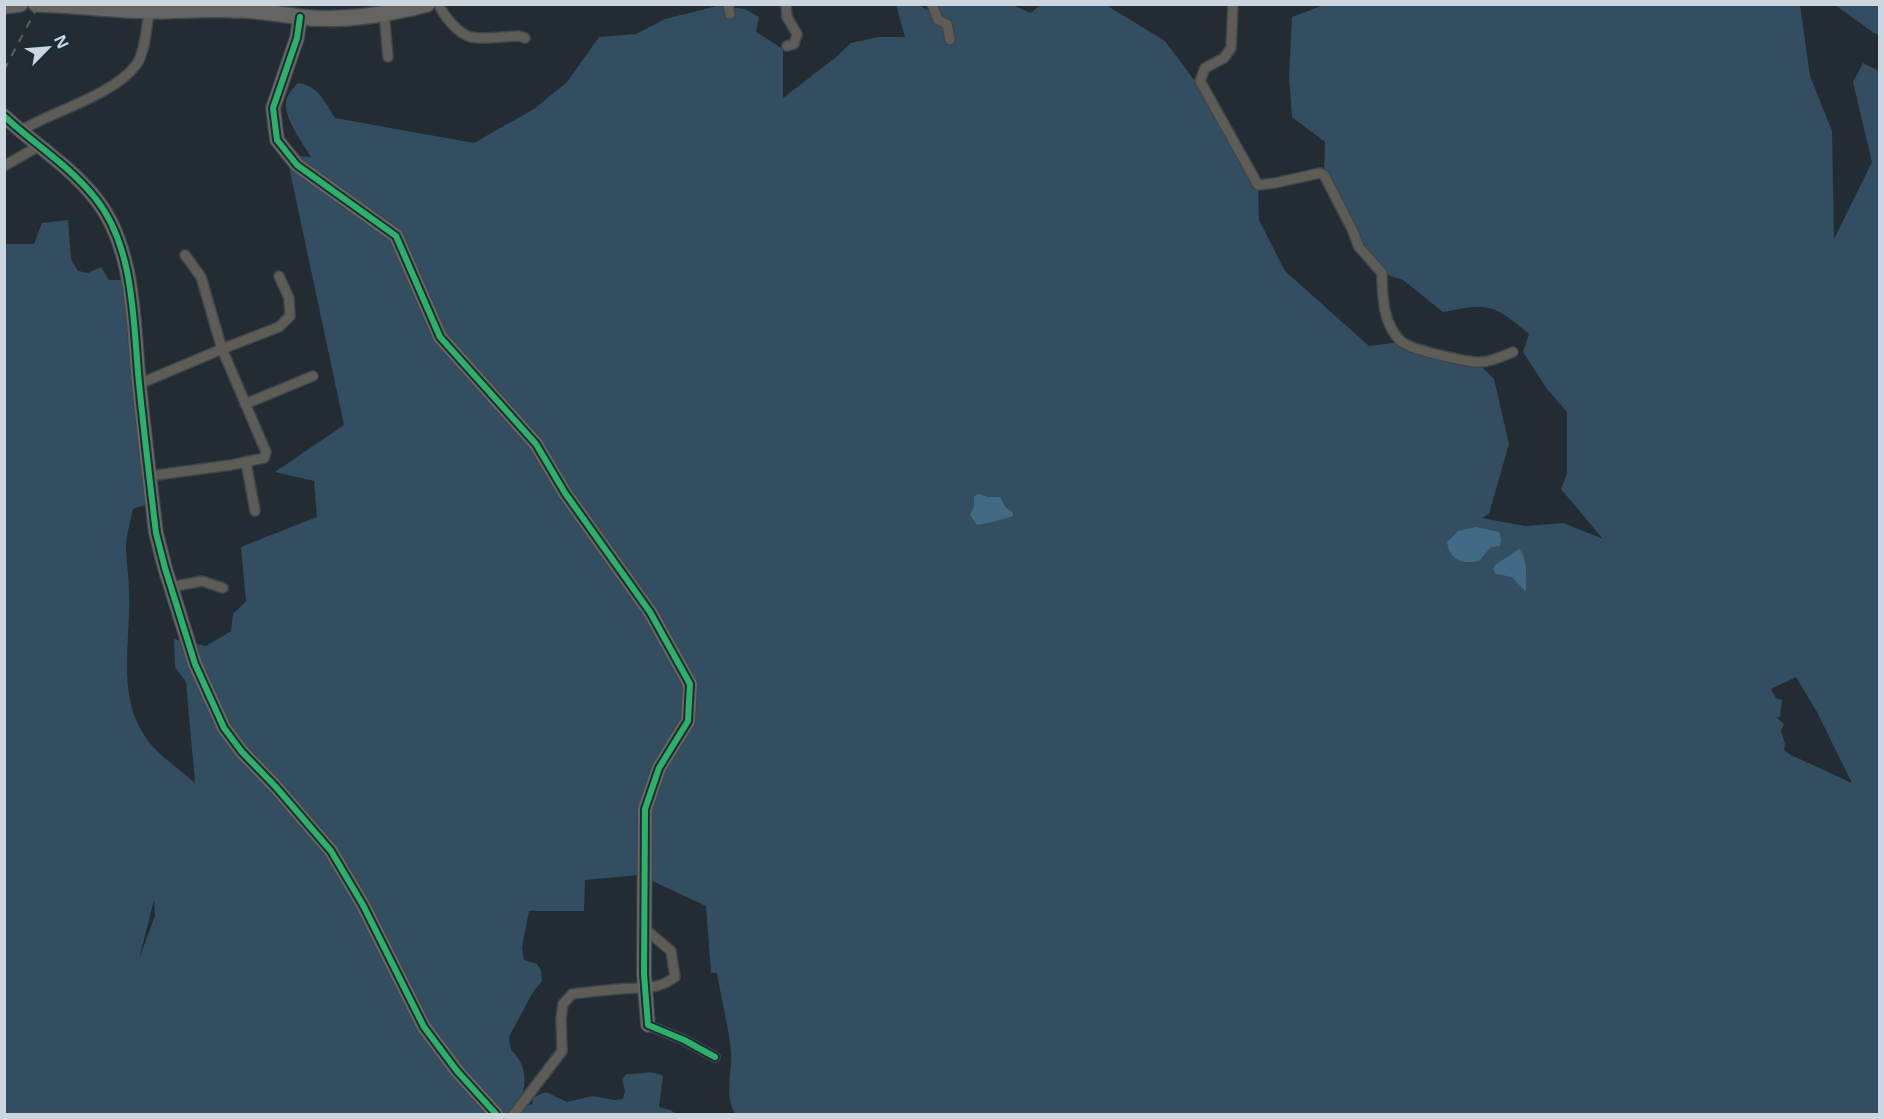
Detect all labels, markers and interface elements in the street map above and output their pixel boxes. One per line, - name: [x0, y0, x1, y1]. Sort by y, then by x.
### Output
- north arrow: [18, 18, 78, 78]
- text: N: [49, 31, 74, 52]

